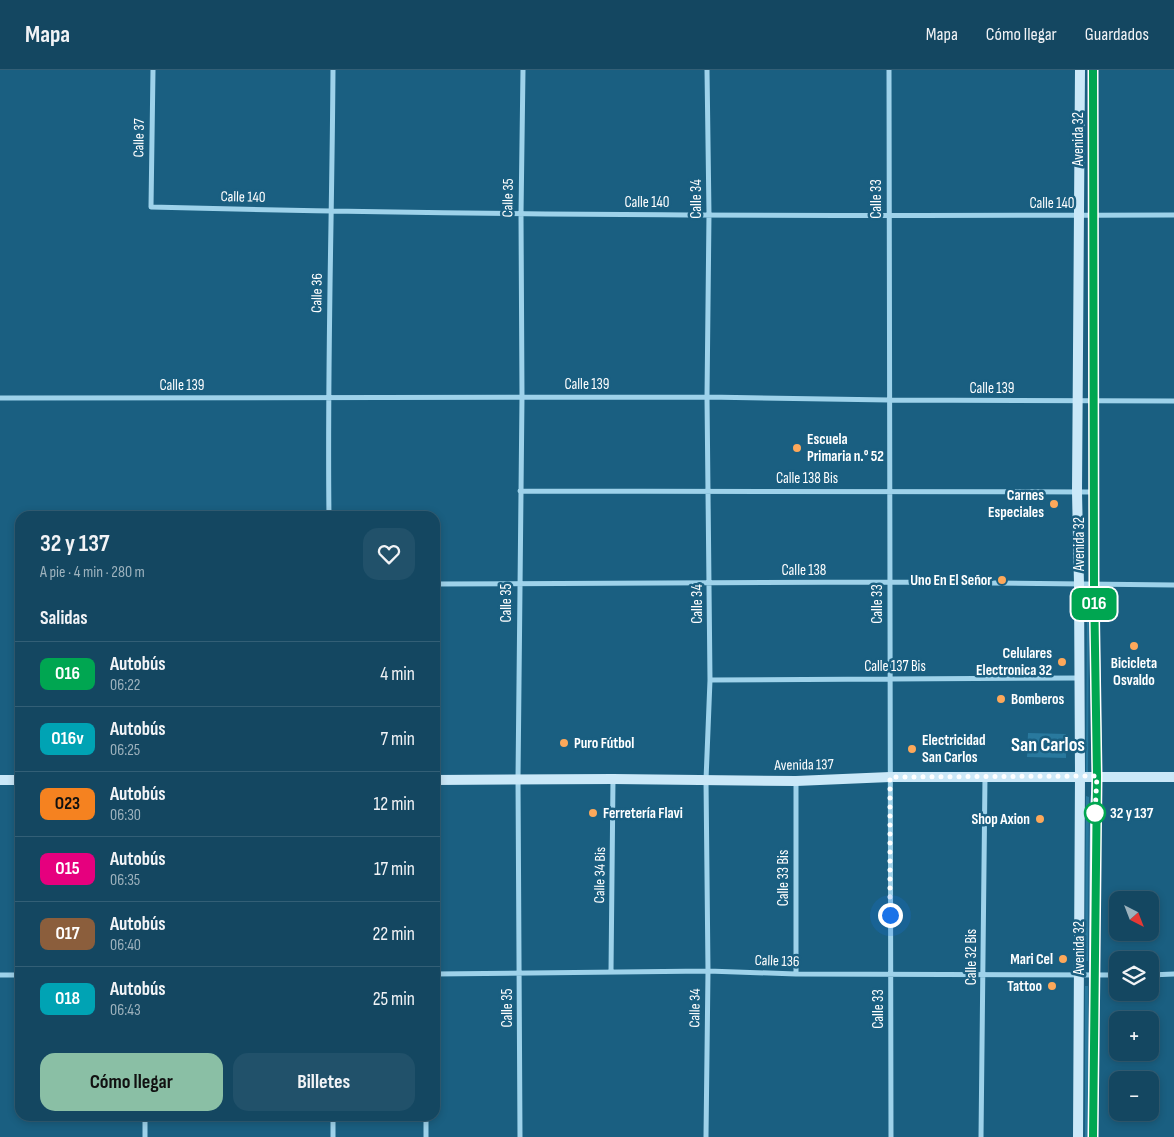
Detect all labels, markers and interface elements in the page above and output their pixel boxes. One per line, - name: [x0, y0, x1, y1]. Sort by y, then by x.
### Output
- text: Mapa: [25, 20, 70, 49]
- text: Mapa: [926, 24, 958, 45]
- text: Cómo llegar: [986, 24, 1057, 45]
- text: Guardados: [1085, 24, 1149, 45]
- street label: Avenida 32: [1069, 112, 1088, 167]
- street label: Calle 37: [129, 118, 149, 158]
- street label: Calle 35: [498, 178, 518, 218]
- street label: Calle 34: [687, 179, 706, 219]
- street label: Calle 33: [867, 179, 886, 219]
- street label: Calle 140: [220, 187, 266, 207]
- street label: Calle 140: [624, 193, 670, 212]
- street label: Calle 140: [1029, 194, 1075, 213]
- street label: Calle 36: [307, 273, 327, 313]
- street label: Calle 139: [565, 375, 609, 394]
- street label: Calle 139: [160, 376, 204, 395]
- street label: Calle 139: [970, 379, 1014, 398]
- place label: Escuela Primaria n.° 52: [807, 430, 884, 466]
- marker: Escuela Primaria n.° 52: [791, 442, 803, 454]
- street label: Calle 138 Bis: [776, 469, 838, 488]
- place label: Carnes Especiales: [988, 486, 1044, 522]
- marker: Carnes Especiales: [1048, 498, 1060, 510]
- street label: Avenida 32: [1070, 517, 1089, 572]
- button: heart: [363, 528, 415, 580]
- text: 32 y 137: [40, 529, 109, 558]
- street label: Calle 138: [782, 561, 826, 580]
- text: A pie · 4 min · 280 m: [40, 563, 145, 582]
- place label: Uno En El Señor: [910, 571, 992, 590]
- marker: Uno En El Señor: [996, 574, 1008, 586]
- street label: Calle 35: [497, 583, 516, 623]
- street label: Calle 34: [688, 584, 707, 624]
- street label: Calle 33: [868, 584, 887, 624]
- line badge: O16: [1065, 588, 1123, 620]
- text: O16: [1082, 593, 1106, 614]
- text: Salidas: [40, 607, 88, 630]
- marker: Bicicleta Osvaldo: [1128, 640, 1140, 652]
- place label: Celulares Electronica 32: [976, 644, 1052, 680]
- text: Autobús: [110, 653, 166, 676]
- place label: Bicicleta Osvaldo: [1111, 654, 1157, 690]
- marker: Celulares Electronica 32: [1056, 656, 1068, 668]
- street label: Calle 137 Bis: [864, 657, 926, 676]
- text: O16: [55, 663, 80, 684]
- text: 4 min: [380, 663, 415, 686]
- text: 06:22: [110, 676, 140, 695]
- place label: Bomberos: [1011, 690, 1065, 709]
- marker: Bomberos: [995, 693, 1007, 705]
- text: Autobús: [110, 718, 166, 741]
- text: O16v: [51, 728, 84, 749]
- text: 7 min: [381, 728, 415, 751]
- place label: Electricidad San Carlos: [922, 731, 985, 767]
- district label: San Carlos: [1011, 733, 1085, 757]
- place label: Puro Fútbol: [574, 734, 634, 753]
- marker: Puro Fútbol: [558, 737, 570, 749]
- text: 06:25: [110, 741, 140, 760]
- marker: Electricidad San Carlos: [906, 743, 918, 755]
- street label: Avenida 137: [773, 755, 834, 775]
- text: Autobús: [110, 783, 166, 806]
- text: O23: [55, 793, 80, 814]
- text: 12 min: [373, 793, 415, 816]
- marker: 32 y 137: [1084, 802, 1106, 824]
- place label: Ferretería Flavi: [603, 804, 683, 823]
- place label: 32 y 137: [1110, 804, 1154, 823]
- text: 06:30: [110, 806, 141, 825]
- marker: Ferretería Flavi: [587, 807, 599, 819]
- place label: Shop Axion: [971, 810, 1030, 829]
- marker: Shop Axion: [1034, 813, 1046, 825]
- street label: Calle 34 Bis: [590, 847, 610, 903]
- text: Autobús: [110, 848, 166, 871]
- street label: Calle 33 Bis: [774, 850, 793, 906]
- text: O15: [55, 858, 80, 879]
- text: 17 min: [374, 858, 415, 881]
- text: 06:35: [110, 871, 140, 890]
- north arrow: [1109, 891, 1159, 941]
- map controls: [1109, 891, 1159, 1121]
- your location: [878, 903, 903, 928]
- text: Autobús: [110, 913, 166, 936]
- street label: Avenida 32: [1070, 921, 1089, 976]
- text: O17: [55, 923, 80, 944]
- text: 22 min: [372, 923, 415, 946]
- street label: Calle 32 Bis: [962, 929, 981, 985]
- text: 06:40: [110, 936, 141, 955]
- place label: Mari Cel: [1010, 950, 1053, 969]
- street label: Calle 136: [754, 951, 800, 971]
- button: layers: [1109, 951, 1159, 1001]
- marker: Mari Cel: [1057, 953, 1069, 965]
- place label: Tattoo: [1007, 977, 1042, 996]
- text: Autobús: [110, 978, 166, 1001]
- marker: Tattoo: [1046, 980, 1058, 992]
- text: O18: [55, 988, 80, 1009]
- text: 25 min: [373, 988, 415, 1011]
- street label: Calle 35: [498, 988, 517, 1028]
- street label: Calle 34: [685, 988, 705, 1028]
- street label: Calle 33: [869, 989, 888, 1029]
- text: 06:43: [110, 1001, 141, 1020]
- button: +: [1109, 1011, 1159, 1061]
- button: Cómo llegar: [40, 1053, 223, 1111]
- button: Billetes: [233, 1053, 415, 1111]
- button: −: [1109, 1071, 1159, 1121]

